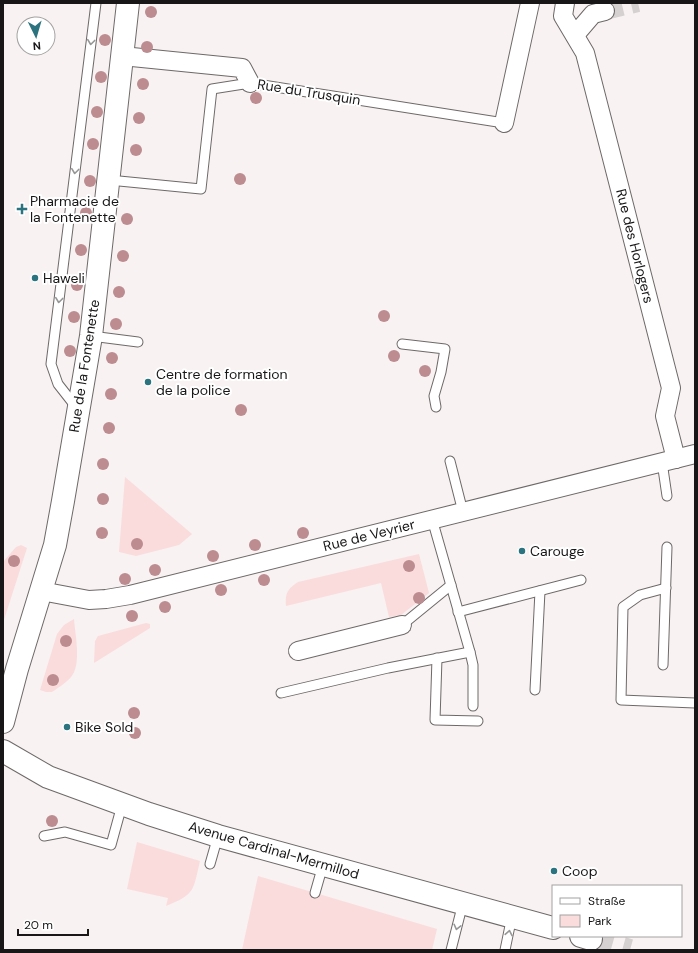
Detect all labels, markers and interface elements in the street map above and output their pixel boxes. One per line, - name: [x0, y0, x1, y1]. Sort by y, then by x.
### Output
- north arrow: [16, 16, 56, 56]
- text: N: [32, 39, 41, 53]
- one-way arrow: [87, 39, 96, 45]
- street label: Rue du Trusquin: [256, 75, 362, 109]
- one-way arrow: [71, 168, 80, 174]
- street label: Rue des Horlogers: [612, 187, 658, 305]
- place label: Pharmacie de la Fontenette: [30, 192, 119, 226]
- marker: Pharmacie de la Fontenette: [17, 204, 27, 214]
- place label: Haweli: [43, 269, 85, 287]
- marker: Haweli: [30, 273, 40, 283]
- one-way arrow: [55, 297, 64, 303]
- street label: Rue de la Fontenette: [65, 298, 103, 434]
- place label: Centre de formation de la police: [156, 365, 288, 399]
- marker: Centre de formation de la police: [143, 377, 153, 387]
- street label: Rue de Veyrier: [321, 515, 417, 555]
- place label: Carouge: [530, 542, 584, 560]
- marker: Carouge: [517, 546, 527, 556]
- place label: Bike Sold: [75, 718, 133, 736]
- marker: Bike Sold: [62, 722, 72, 732]
- street label: Avenue Cardinal-Mermillod: [187, 817, 361, 883]
- place label: Coop: [562, 862, 598, 880]
- marker: Coop: [549, 866, 559, 876]
- legend: [552, 885, 682, 937]
- text: Straße: [588, 893, 625, 909]
- scale bar: [18, 911, 88, 937]
- text: Park: [588, 913, 612, 929]
- text: 20 m: [24, 917, 53, 933]
- one-way arrow: [453, 923, 462, 930]
- one-way arrow: [504, 930, 512, 936]

